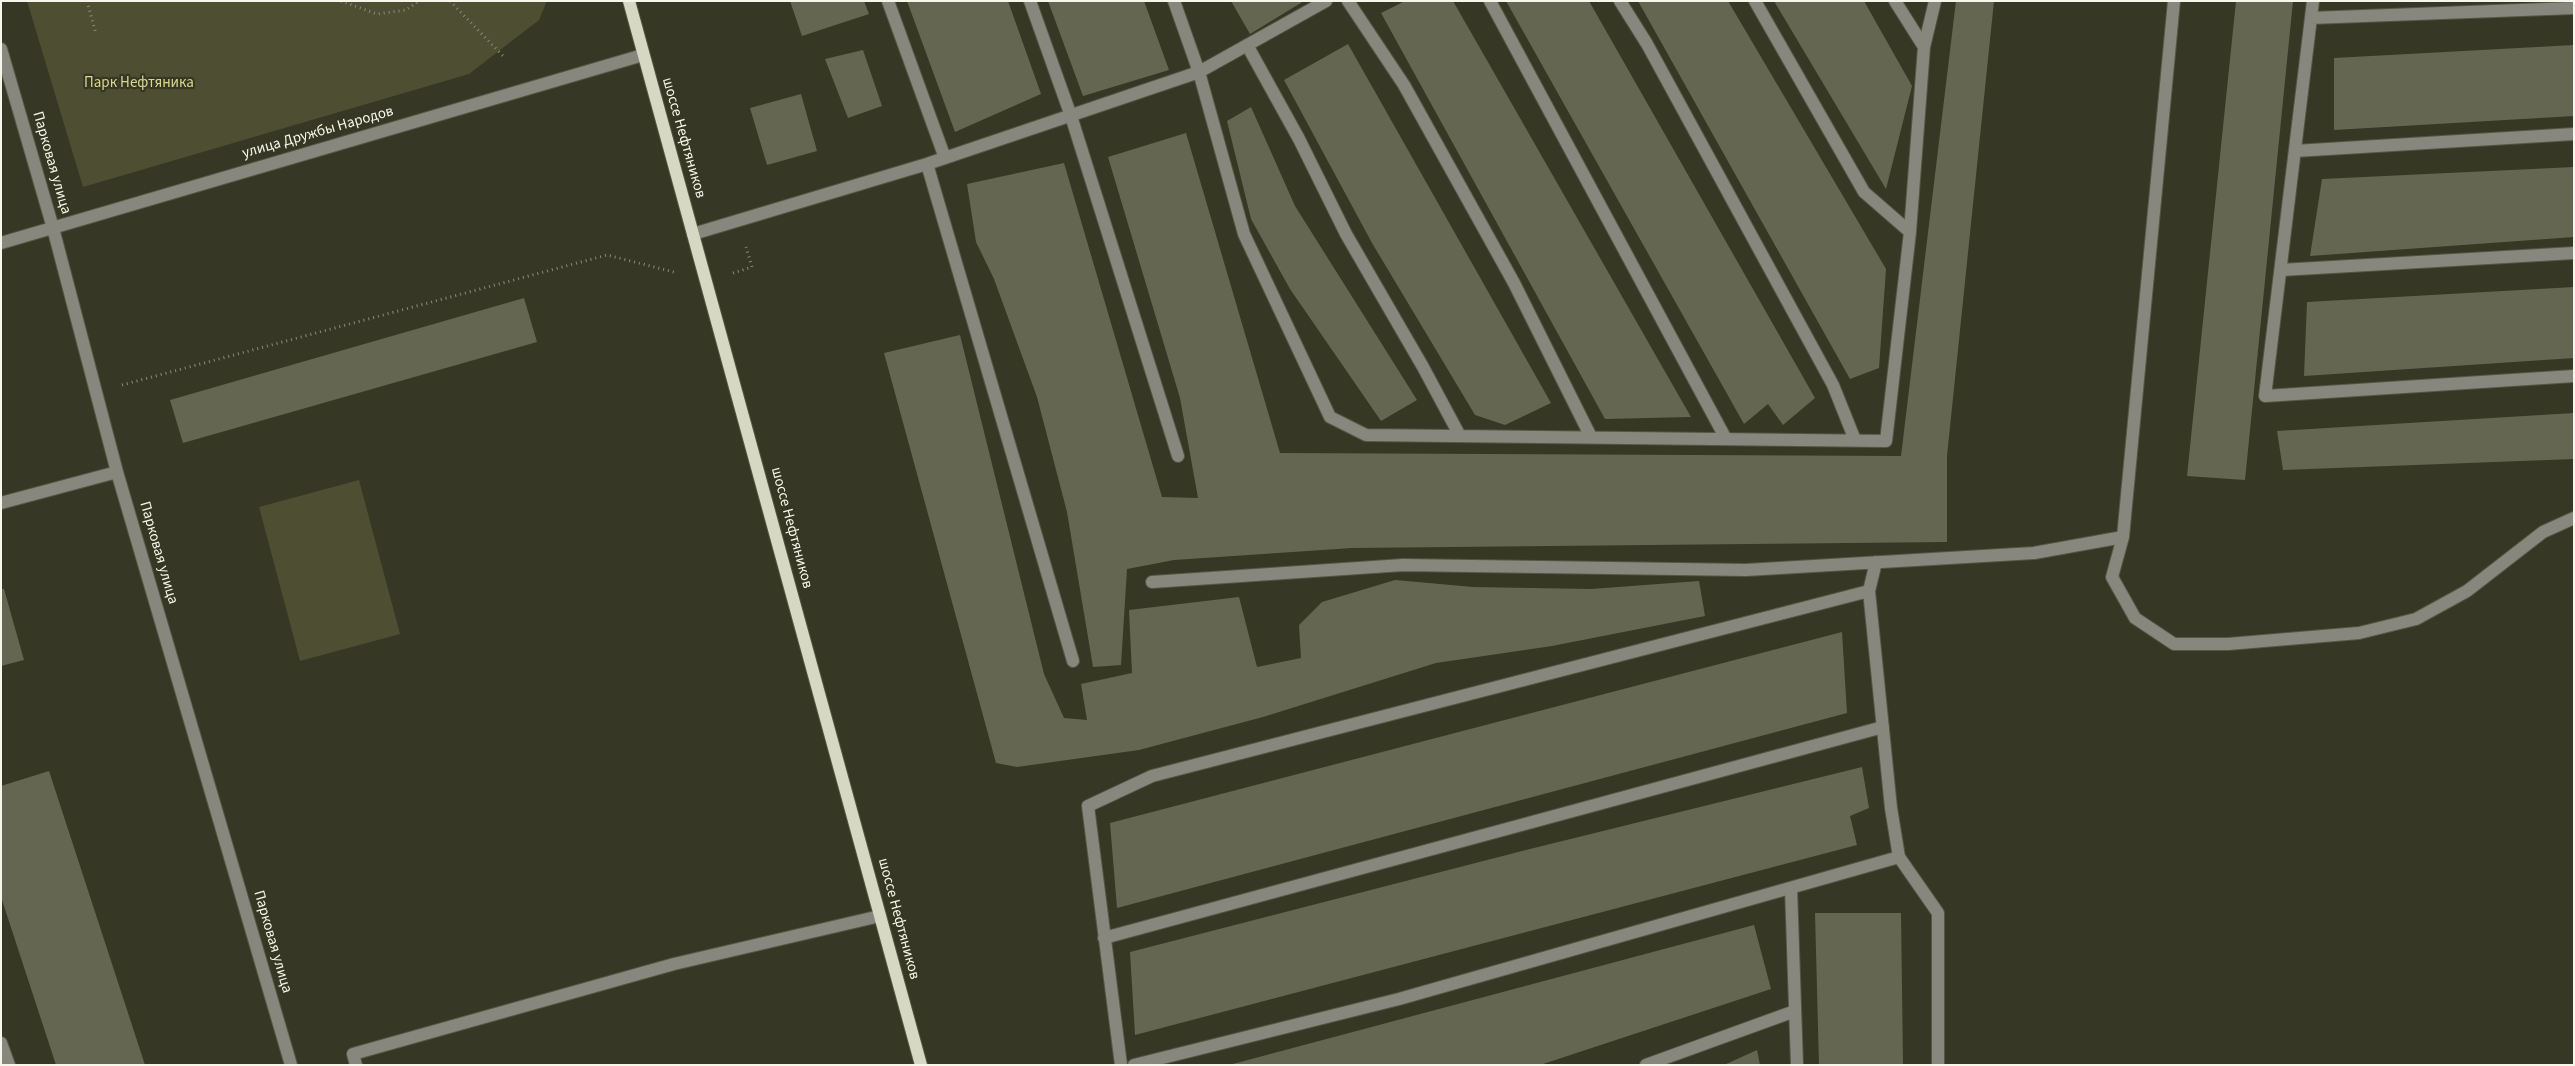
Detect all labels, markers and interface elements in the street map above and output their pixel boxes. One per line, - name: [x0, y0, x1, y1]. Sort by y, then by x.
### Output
- park label: Парк Нефтяника: [84, 75, 194, 93]
- street label: шоссе Нефтяников: [657, 76, 709, 200]
- street label: улица Дружбы Народов: [240, 103, 396, 163]
- street label: Парковая улица: [28, 110, 74, 216]
- street label: шоссе Нефтяников: [766, 465, 816, 591]
- street label: Парковая улица: [135, 500, 181, 606]
- street label: шоссе Нефтяников: [873, 856, 923, 982]
- street label: Парковая улица: [249, 889, 295, 995]

